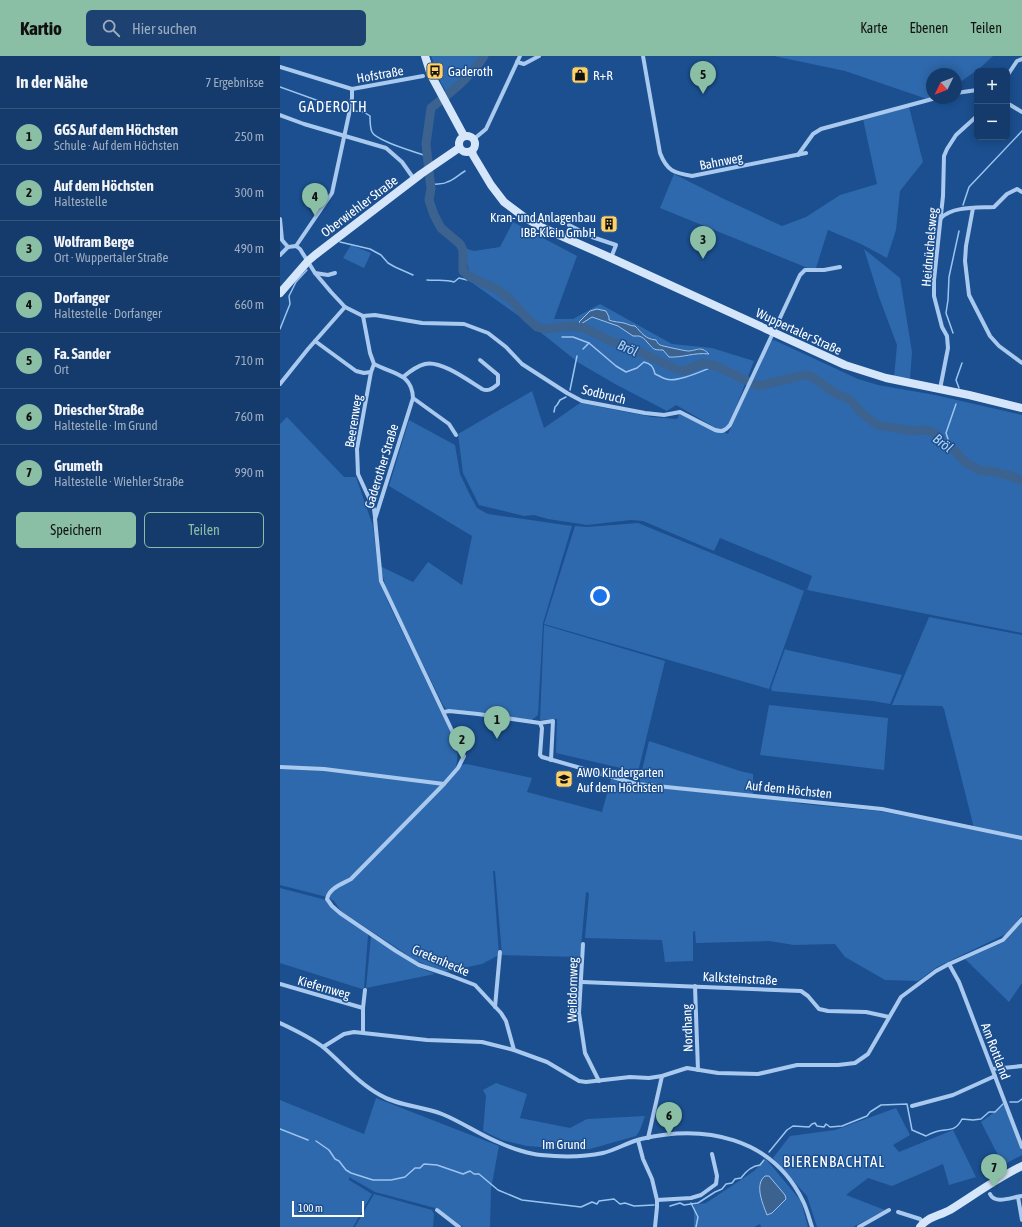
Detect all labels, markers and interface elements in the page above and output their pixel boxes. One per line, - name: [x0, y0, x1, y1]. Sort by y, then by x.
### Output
- search box: [86, 10, 366, 46]
- text: Kartio: [20, 17, 62, 39]
- icon: search: [100, 17, 122, 39]
- text: Hier suchen: [132, 20, 197, 37]
- text: Karte: [860, 20, 887, 36]
- text: Ebenen: [909, 20, 948, 36]
- text: Teilen: [970, 20, 1002, 36]
- bus stop icon: Gaderoth: [425, 61, 445, 81]
- pin: 5: [690, 61, 716, 94]
- street label: Hofstraße: [356, 63, 405, 86]
- place label: Gaderoth: [448, 64, 493, 79]
- shop icon: R+R: [570, 65, 590, 85]
- place label: R+R: [593, 68, 613, 83]
- north arrow: [926, 68, 962, 104]
- map controls: [974, 68, 1010, 140]
- button: +: [974, 68, 1010, 104]
- text: In der Nähe: [16, 72, 88, 92]
- text: 7 Ergebnisse: [205, 75, 264, 90]
- district label: GADEROTH: [298, 98, 368, 115]
- button: −: [974, 104, 1010, 140]
- text: GGS Auf dem Höchsten: [54, 121, 178, 138]
- text: 1: [26, 129, 32, 144]
- text: 250 m: [235, 129, 264, 144]
- text: Schule · Auf dem Höchsten: [54, 138, 179, 153]
- street label: Bahnweg: [698, 150, 744, 173]
- street label: Oberwiehler Straße: [318, 173, 401, 240]
- text: Auf dem Höchsten: [54, 177, 154, 194]
- pin: 4: [302, 183, 328, 216]
- text: 2: [26, 185, 32, 200]
- text: 300 m: [235, 185, 264, 200]
- text: Haltestelle: [54, 194, 107, 209]
- street label: Heidnüchelsweg: [919, 206, 940, 287]
- place label: Kran- und Anlagenbau IBB-Klein GmbH: [490, 210, 596, 240]
- building icon: Kran- und Anlagenbau IBB-Klein GmbH: [599, 214, 619, 234]
- pin: 3: [690, 226, 716, 259]
- text: Wolfram Berge: [54, 233, 134, 250]
- text: 3: [26, 241, 32, 256]
- text: 490 m: [235, 241, 264, 256]
- text: Ort · Wuppertaler Straße: [54, 250, 168, 265]
- text: Dorfanger: [54, 289, 110, 306]
- text: 4: [26, 297, 32, 312]
- text: 660 m: [235, 297, 264, 312]
- street label: Wuppertaler Straße: [754, 305, 844, 358]
- text: Haltestelle · Dorfanger: [54, 306, 162, 321]
- water label: Bröl: [615, 336, 641, 360]
- text: Fa. Sander: [54, 345, 110, 362]
- text: 5: [26, 353, 32, 368]
- text: 710 m: [235, 353, 264, 368]
- text: Ort: [54, 362, 69, 377]
- street label: Sodbruch: [580, 382, 628, 407]
- street label: Beerenweg: [342, 393, 365, 448]
- text: Driescher Straße: [54, 401, 144, 418]
- text: 6: [26, 409, 32, 424]
- text: 760 m: [235, 409, 264, 424]
- text: Haltestelle · Im Grund: [54, 418, 158, 433]
- street label: Gaderother Straße: [362, 422, 401, 510]
- water label: Bröl: [930, 430, 956, 456]
- text: Grumeth: [54, 457, 103, 474]
- text: 7: [26, 465, 32, 480]
- text: 990 m: [235, 465, 264, 480]
- text: Haltestelle · Wiehler Straße: [54, 474, 184, 489]
- button: Speichern: [16, 512, 136, 548]
- button: Teilen: [144, 512, 264, 548]
- your location: [590, 586, 610, 606]
- pin: 1: [484, 706, 510, 739]
- pin: 2: [449, 726, 475, 759]
- place label: AWO Kindergarten Auf dem Höchsten: [577, 765, 664, 795]
- school or university icon: AWO Kindergarten Auf dem Höchsten: [554, 769, 574, 789]
- street label: Auf dem Höchsten: [745, 778, 833, 801]
- street label: Gretenhecke: [410, 942, 472, 979]
- street label: Weißdornweg: [564, 957, 581, 1023]
- street label: Kalksteinstraße: [702, 969, 778, 988]
- street label: Kiefernweg: [296, 973, 352, 1002]
- street label: Nordhang: [679, 1003, 696, 1052]
- street label: Am Rottland: [978, 1021, 1013, 1082]
- pin: 6: [656, 1102, 682, 1135]
- street label: Im Grund: [542, 1137, 586, 1152]
- district label: BIERENBACHTAL: [783, 1153, 885, 1170]
- pin: 7: [981, 1154, 1007, 1187]
- scale bar: [292, 1199, 364, 1218]
- text: 100 m: [298, 1202, 323, 1214]

